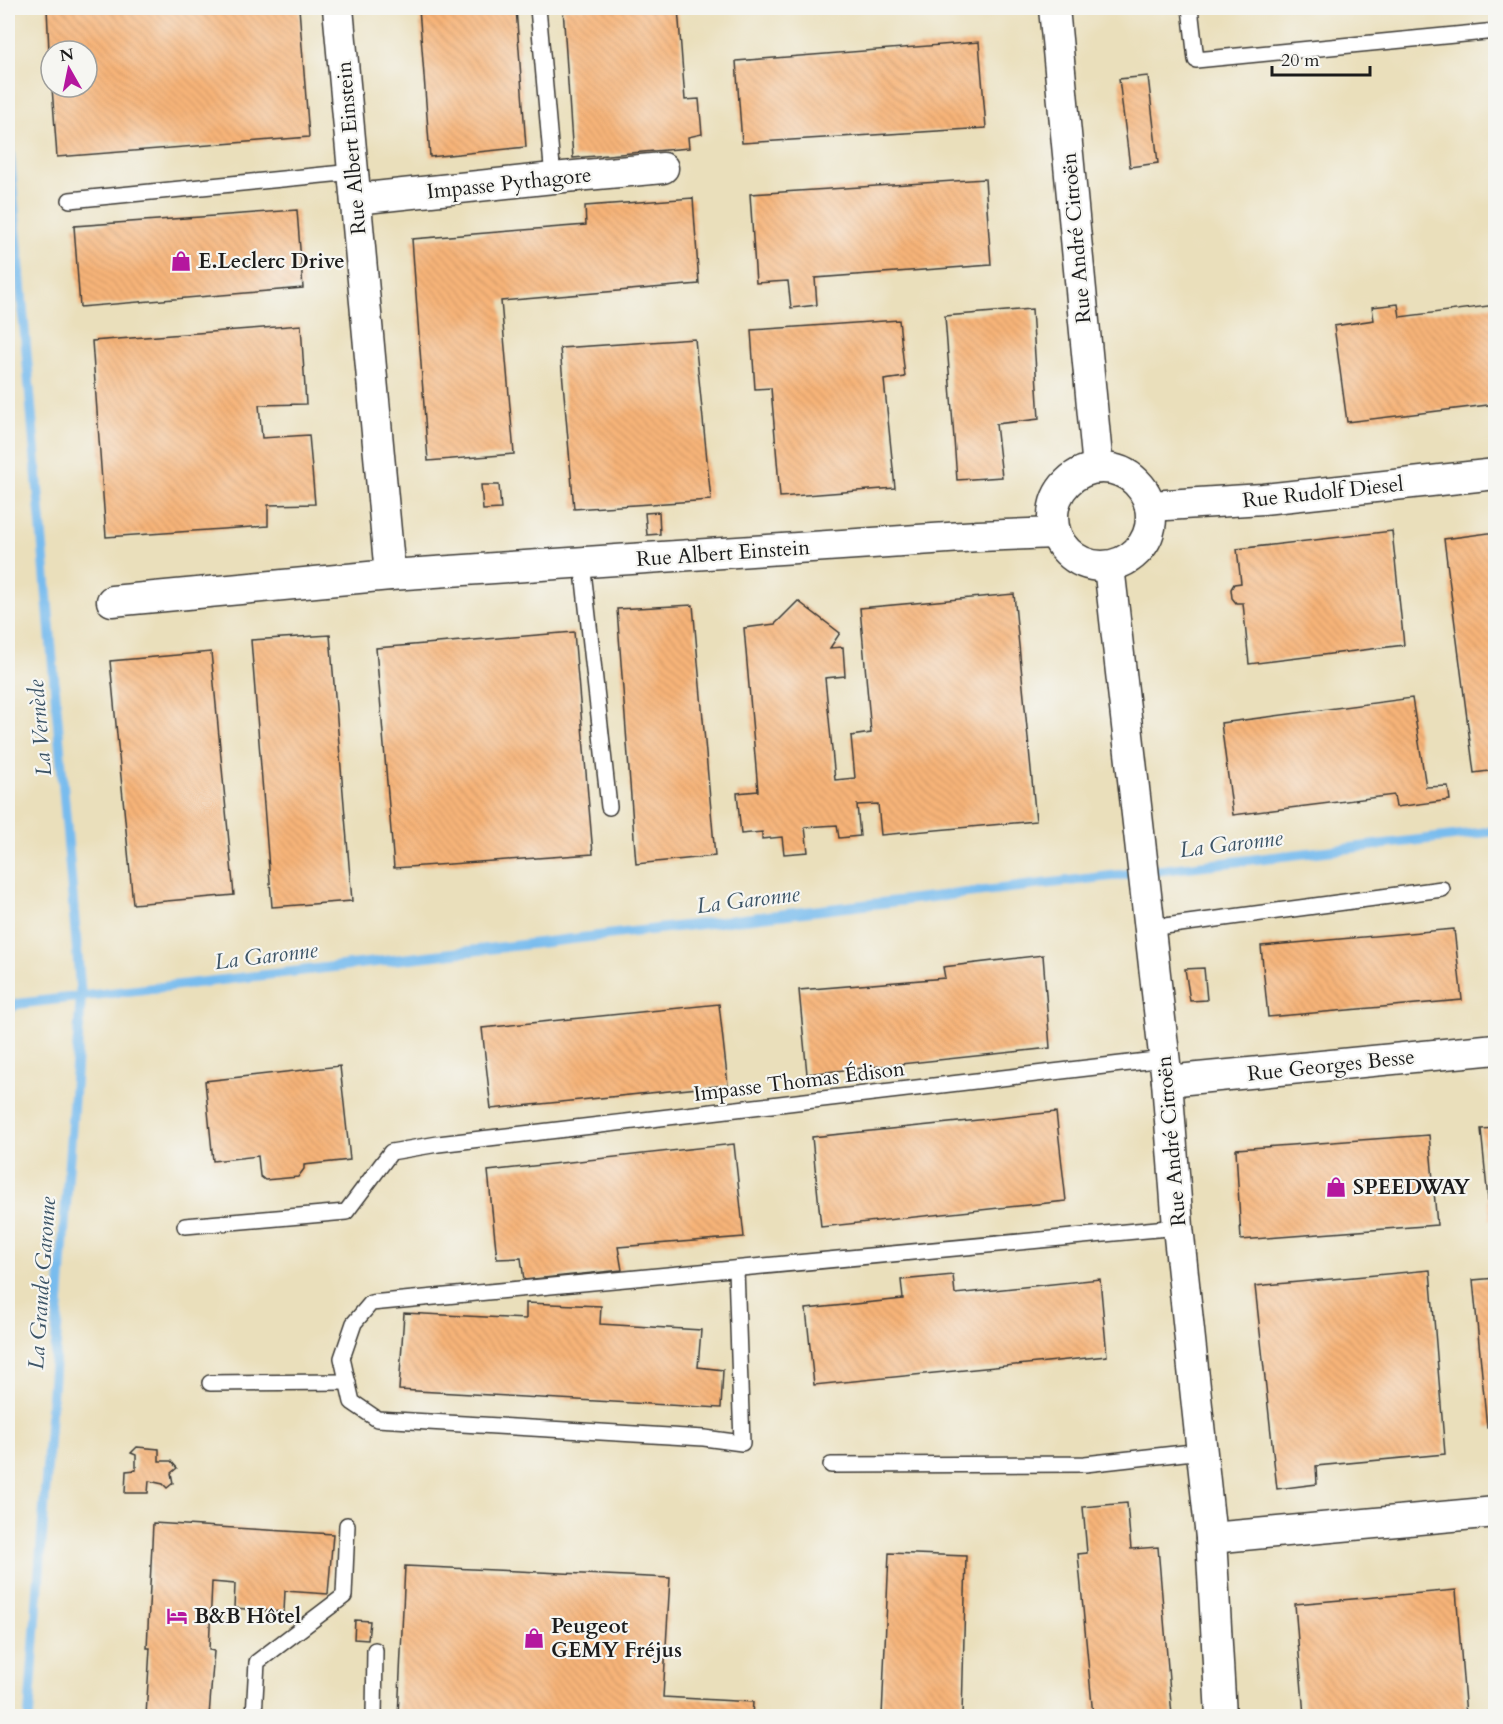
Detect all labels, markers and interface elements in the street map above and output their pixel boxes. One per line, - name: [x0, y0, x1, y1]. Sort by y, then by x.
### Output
- north arrow: [39, 39, 99, 99]
- scale bar: [1272, 39, 1370, 77]
- text: N: [58, 43, 75, 67]
- text: 20 m: [1281, 48, 1320, 73]
- street label: Rue Albert Einstein: [329, 60, 374, 236]
- street label: Rue André Citroën: [1055, 151, 1098, 325]
- street label: Impasse Pythagore: [425, 160, 593, 207]
- place label: E.Leclerc Drive: [198, 247, 345, 276]
- shop icon: E.Leclerc Drive: [169, 249, 193, 273]
- street label: Rue Rudolf Diesel: [1241, 470, 1405, 515]
- street label: Rue Albert Einstein: [635, 533, 811, 574]
- water label: La Vernède: [21, 678, 59, 777]
- water label: La Garonne: [1178, 823, 1285, 865]
- water label: La Garonne: [695, 879, 802, 921]
- water label: La Garonne: [213, 935, 320, 977]
- street label: Rue Georges Besse: [1246, 1042, 1416, 1089]
- street label: Impasse Thomas Édison: [692, 1054, 906, 1109]
- street label: Rue André Citroën: [1150, 1054, 1193, 1228]
- place label: SPEEDWAY: [1353, 1173, 1470, 1202]
- shop icon: SPEEDWAY: [1324, 1175, 1348, 1199]
- water label: La Grande Garonne: [21, 1195, 63, 1370]
- place label: B&B Hôtel: [194, 1602, 301, 1631]
- hotel icon: B&B Hôtel: [165, 1604, 189, 1628]
- place label: Peugeot GEMY Fréjus: [551, 1612, 682, 1665]
- shop icon: Peugeot GEMY Fréjus: [522, 1626, 546, 1650]

